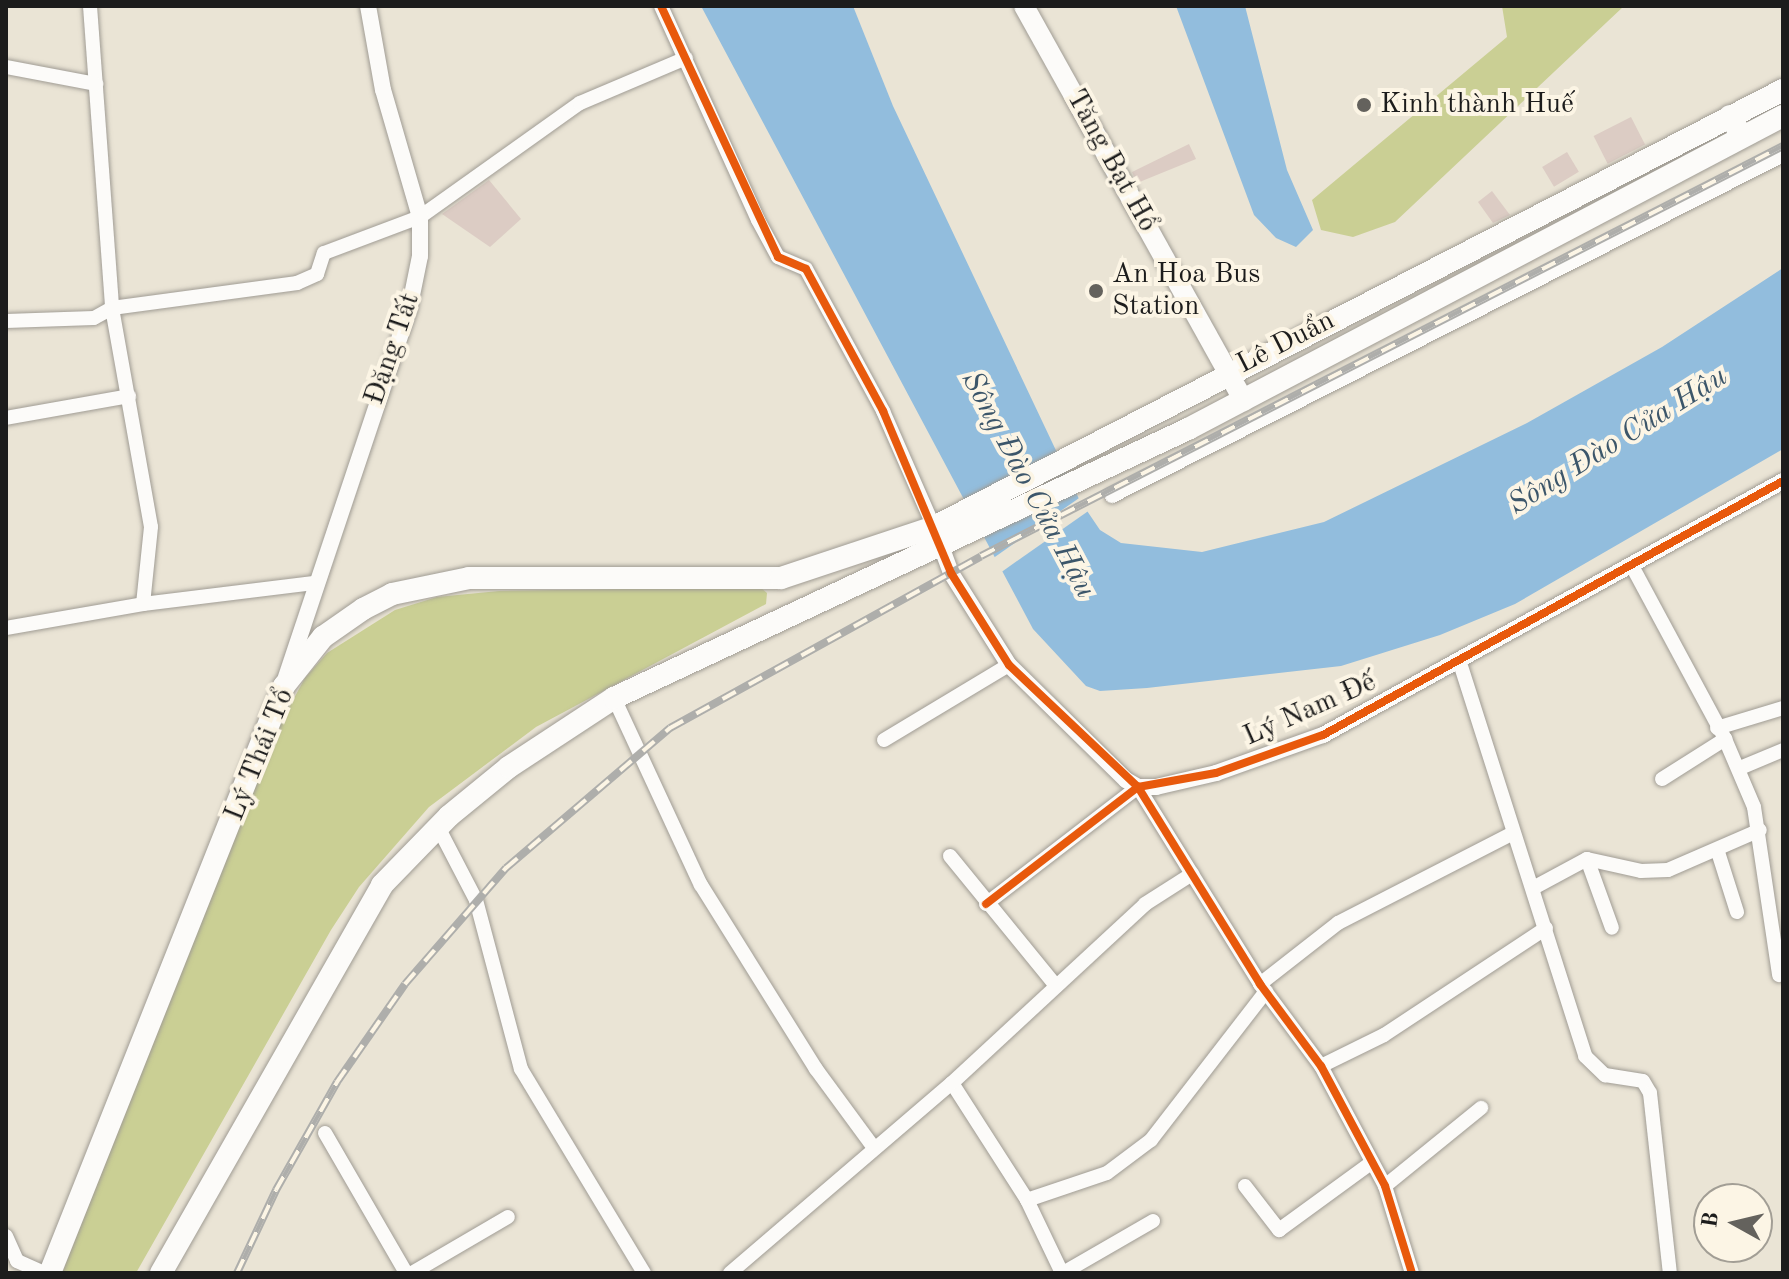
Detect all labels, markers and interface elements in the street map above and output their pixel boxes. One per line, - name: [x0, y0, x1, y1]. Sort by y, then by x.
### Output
- street label: Tăng Bạt Hổ: [1058, 84, 1164, 238]
- place label: Kinh thành Huế: [1380, 88, 1574, 122]
- marker: Kinh thành Huế: [1355, 96, 1373, 114]
- place label: An Hoa Bus Station: [1112, 258, 1260, 324]
- marker: An Hoa Bus Station: [1087, 282, 1105, 300]
- street label: Đặng Tất: [358, 289, 428, 409]
- street label: Lê Duẩn: [1231, 304, 1341, 382]
- water label: Sông Đào Cửa Hậu: [1502, 359, 1734, 523]
- water label: Sông Đào Cửa Hậu: [953, 365, 1103, 605]
- street label: Lý Nam Đế: [1239, 666, 1381, 754]
- street label: Lý Thái Tổ: [218, 684, 302, 826]
- north arrow: [1693, 1183, 1773, 1263]
- text: B: [1699, 1211, 1723, 1229]

